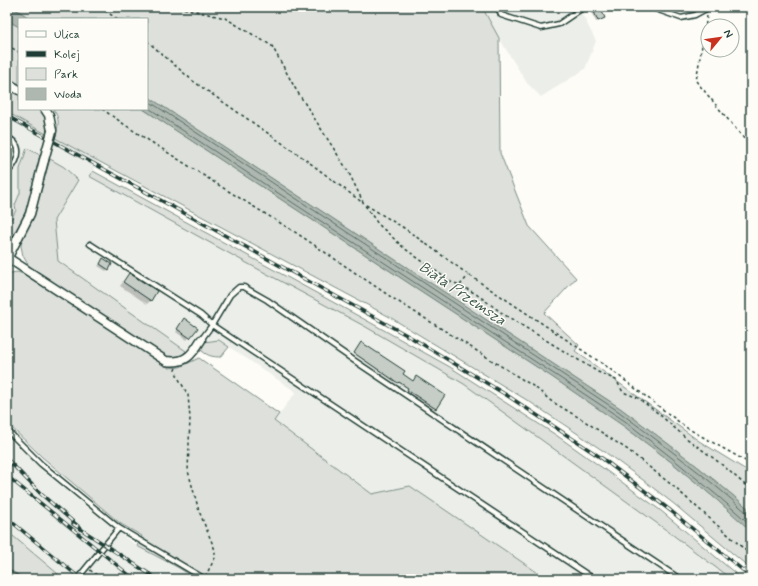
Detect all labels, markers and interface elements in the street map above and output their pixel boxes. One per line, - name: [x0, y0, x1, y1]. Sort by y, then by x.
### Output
- legend: [18, 18, 148, 110]
- north arrow: [700, 18, 740, 58]
- text: Ulica: [54, 27, 80, 43]
- text: N: [720, 27, 736, 40]
- text: Kolej: [54, 47, 80, 63]
- text: Park: [54, 67, 78, 83]
- text: Woda: [54, 87, 82, 103]
- water label: Biała Przemsza: [415, 258, 510, 331]

